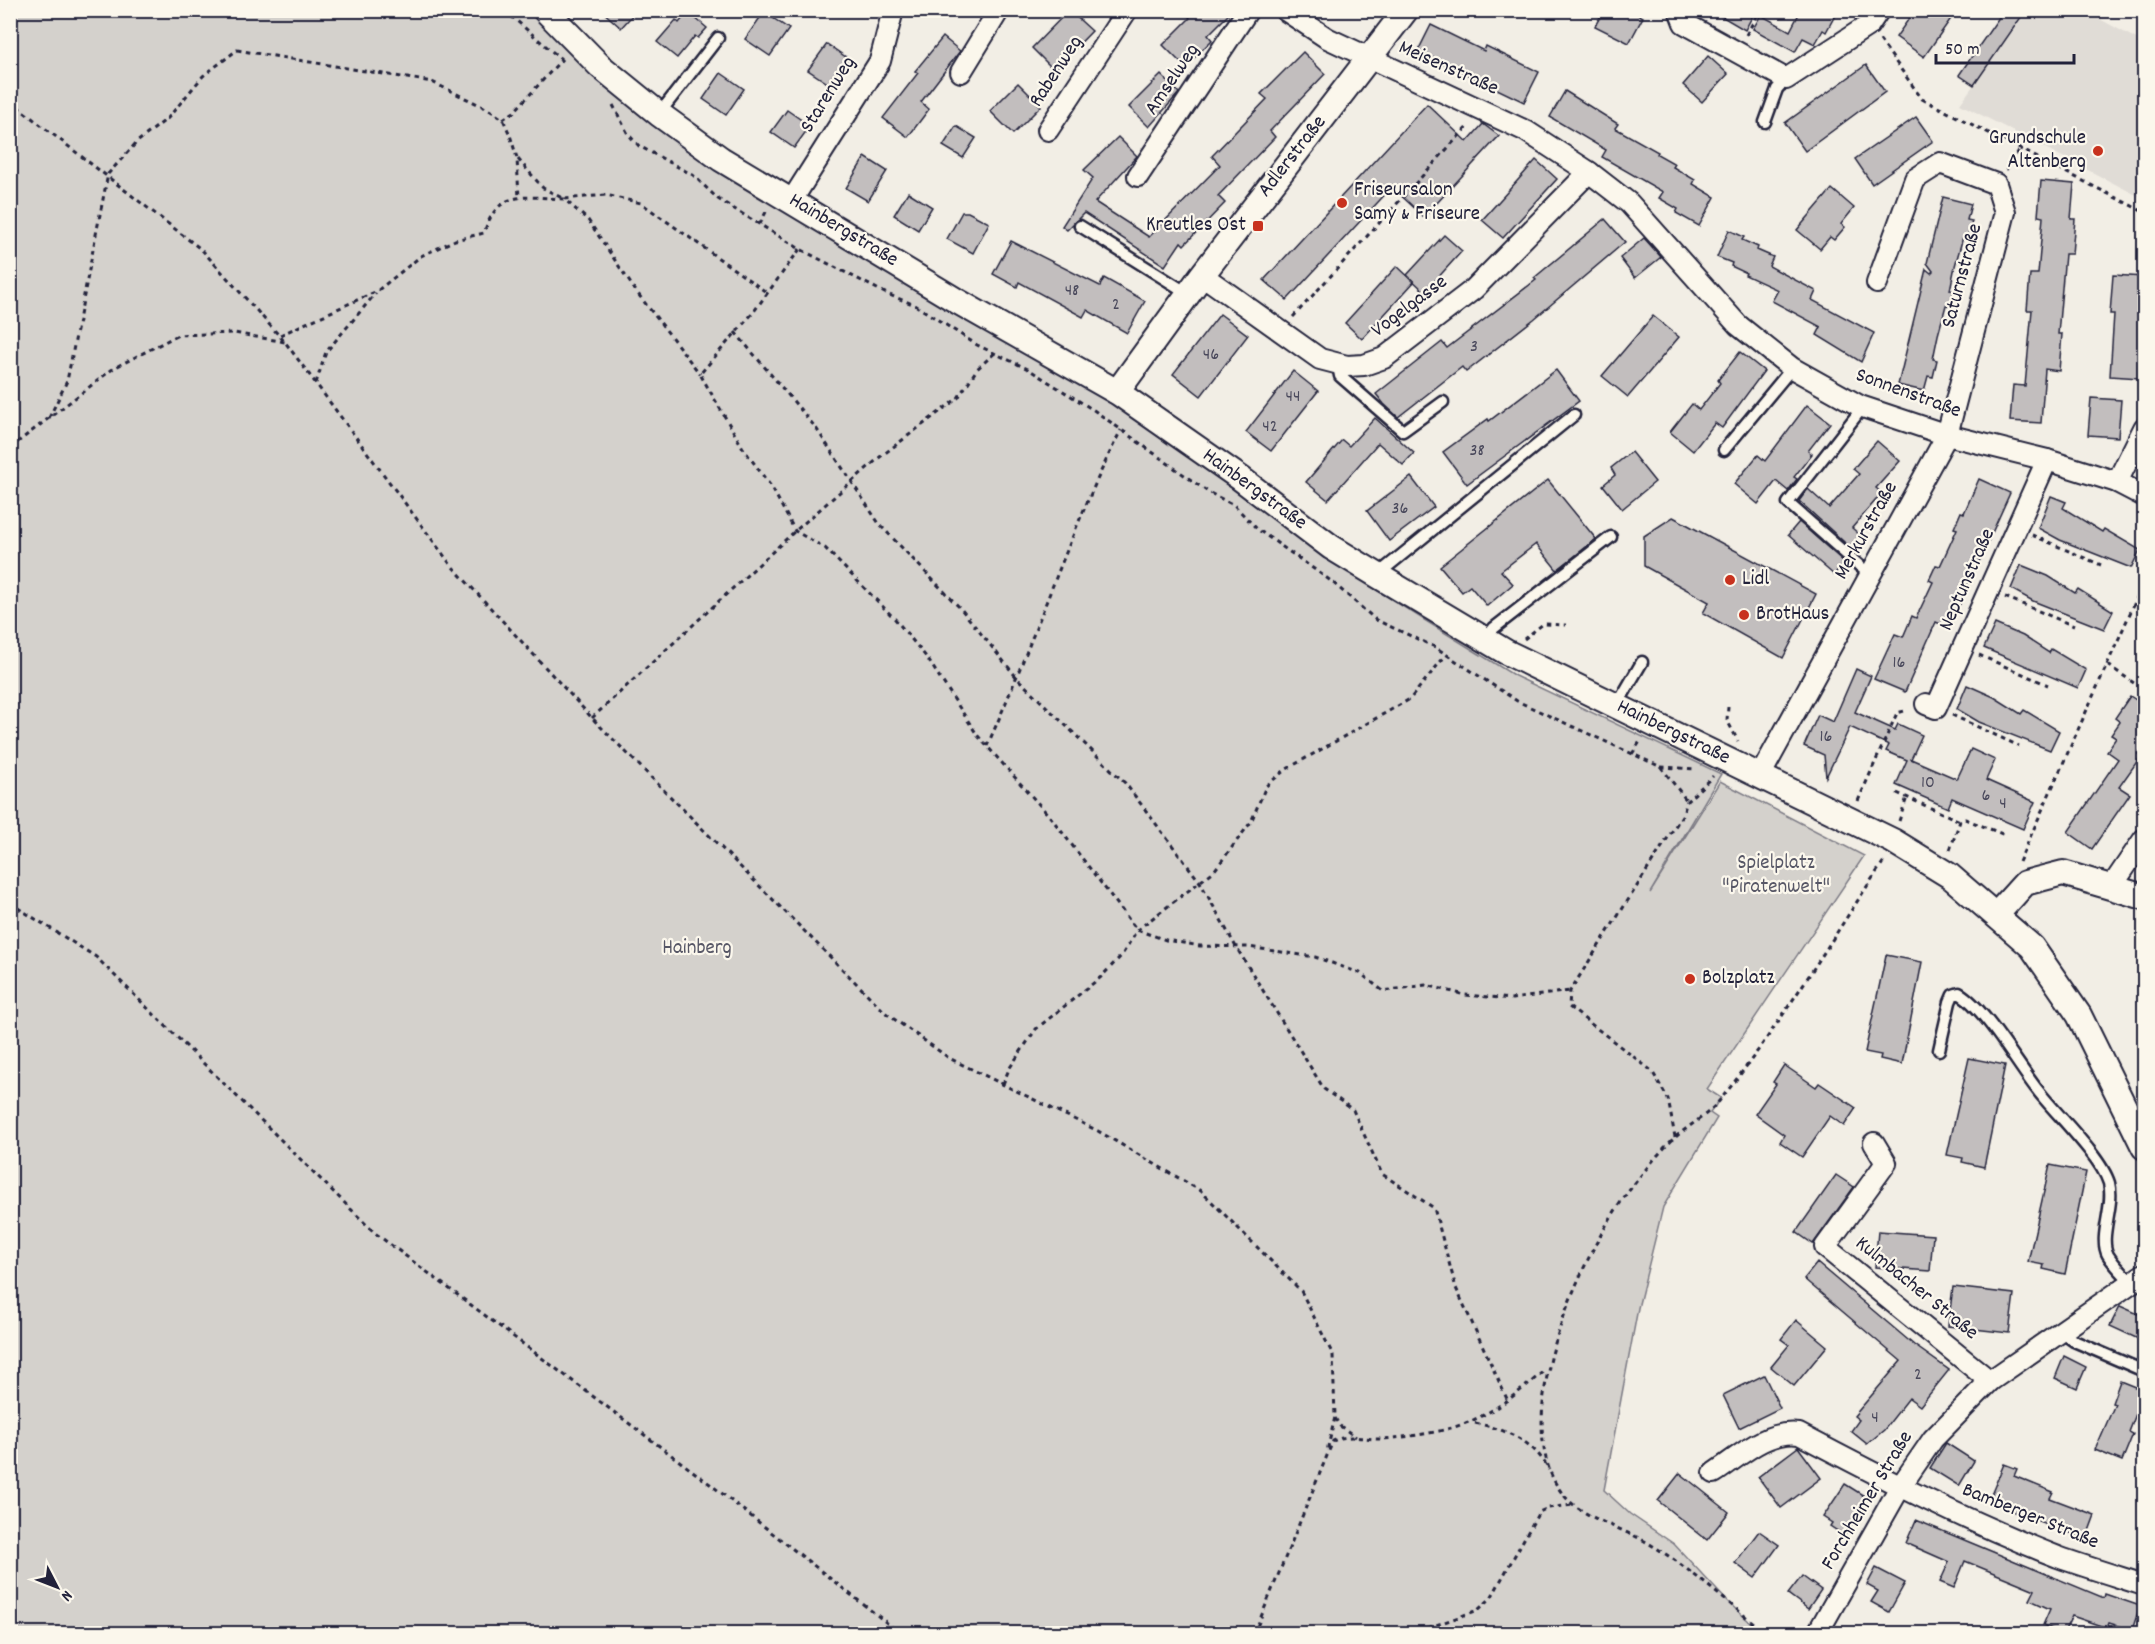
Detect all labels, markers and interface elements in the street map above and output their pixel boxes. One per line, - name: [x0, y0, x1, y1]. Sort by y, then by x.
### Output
- scale bar: [1936, 27, 2074, 65]
- street label: Rabenweg: [1023, 30, 1091, 114]
- street label: Meisenstraße: [1393, 34, 1503, 104]
- street label: Amselweg: [1138, 38, 1208, 122]
- text: 50 m: [1945, 38, 1980, 63]
- street label: Starenweg: [794, 51, 864, 139]
- street label: Adlerstraße: [1251, 110, 1335, 204]
- place label: Grundschule Altenberg: [1989, 124, 2086, 178]
- marker: Grundschule Altenberg: [2091, 144, 2105, 158]
- place label: Friseursalon Samy & Friseure: [1354, 176, 1480, 230]
- street label: Hainbergstraße: [783, 186, 903, 276]
- marker: Friseursalon Samy & Friseure: [1335, 196, 1349, 210]
- place label: Kreutles Ost: [1146, 211, 1246, 241]
- marker: Kreutles Ost: [1251, 219, 1265, 233]
- street label: Saturnstraße: [1935, 221, 1991, 331]
- street label: Vogelgasse: [1365, 268, 1455, 346]
- house number: 48: [1065, 279, 1079, 304]
- house number: 2: [1112, 293, 1120, 318]
- house number: 3: [1470, 335, 1478, 360]
- house number: 46: [1203, 343, 1219, 368]
- street label: Sonnenstraße: [1851, 361, 1965, 427]
- house number: 44: [1286, 385, 1300, 410]
- house number: 42: [1262, 415, 1278, 440]
- house number: 38: [1469, 439, 1485, 464]
- street label: Hainbergstraße: [1195, 442, 1313, 538]
- street label: Merkurstraße: [1828, 476, 1906, 586]
- house number: 36: [1392, 497, 1408, 522]
- street label: Neptunstraße: [1932, 524, 2004, 636]
- place label: Lidl: [1742, 565, 1769, 595]
- marker: Lidl: [1723, 573, 1737, 587]
- place label: BrotHaus: [1756, 600, 1829, 630]
- marker: BrotHaus: [1737, 608, 1751, 622]
- house number: 16: [1893, 651, 1905, 676]
- street label: Hainbergstraße: [1611, 693, 1735, 773]
- house number: 16: [1820, 725, 1832, 750]
- house number: 10: [1921, 771, 1935, 796]
- house number: 6: [1982, 784, 1990, 809]
- house number: 4: [1999, 792, 2007, 817]
- park label: Spielplatz "Piratenwelt": [1722, 849, 1830, 903]
- park label: Hainberg: [662, 934, 732, 964]
- place label: Bolzplatz: [1702, 964, 1775, 994]
- marker: Bolzplatz: [1683, 972, 1697, 986]
- street label: Kulmbacher Straße: [1848, 1230, 1984, 1348]
- house number: 2: [1914, 1363, 1922, 1388]
- house number: 4: [1871, 1406, 1879, 1431]
- street label: Forchheimer Straße: [1815, 1426, 1921, 1576]
- street label: Bamberger Straße: [1957, 1476, 2103, 1558]
- north arrow: [27, 1557, 87, 1617]
- text: N: [55, 1585, 77, 1606]

